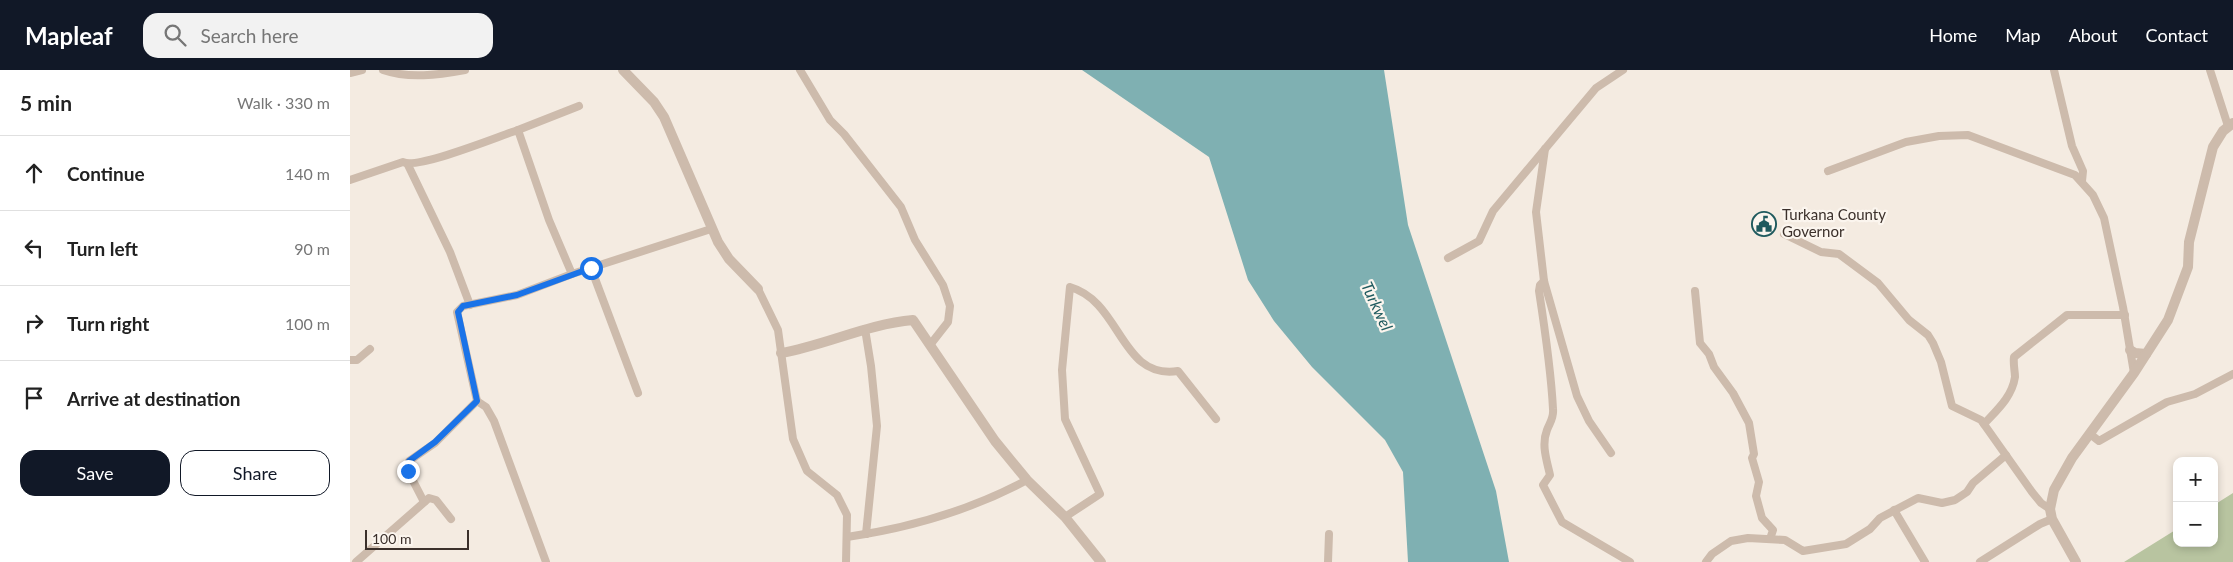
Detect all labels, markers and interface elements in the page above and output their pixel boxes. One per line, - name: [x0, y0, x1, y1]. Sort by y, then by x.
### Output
- search box: [143, 13, 493, 58]
- text: Mapleaf: [25, 21, 113, 50]
- icon: search: [161, 21, 189, 49]
- text: Search here: [201, 24, 299, 47]
- text: Home: [1929, 24, 1977, 46]
- text: Map: [2005, 24, 2041, 46]
- text: About: [2069, 24, 2118, 46]
- text: Contact: [2146, 24, 2208, 46]
- text: 5 min: [20, 90, 72, 115]
- text: Walk · 330 m: [237, 93, 330, 112]
- icon: ahead: [20, 159, 48, 187]
- text: Continue: [67, 162, 145, 185]
- text: 140 m: [285, 164, 330, 183]
- place label: Turkana County Governor: [1782, 205, 1886, 240]
- public building icon: Turkana County Governor: [1751, 211, 1777, 237]
- icon: left: [20, 234, 48, 262]
- text: Turn left: [67, 237, 138, 260]
- text: 90 m: [294, 239, 330, 258]
- route start: [580, 257, 603, 280]
- water label: Turkwel: [1358, 278, 1397, 334]
- icon: right: [20, 309, 48, 337]
- text: Turn right: [67, 312, 149, 335]
- text: 100 m: [285, 314, 330, 333]
- icon: arrive: [20, 384, 48, 412]
- text: Arrive at destination: [67, 387, 240, 410]
- button: Save: [20, 450, 170, 496]
- button: Share: [180, 450, 330, 496]
- map controls: [2173, 457, 2218, 547]
- button: +: [2173, 457, 2218, 502]
- route end: [397, 460, 420, 483]
- button: −: [2173, 502, 2218, 547]
- scale bar: [365, 527, 469, 550]
- text: 100 m: [372, 530, 411, 547]

